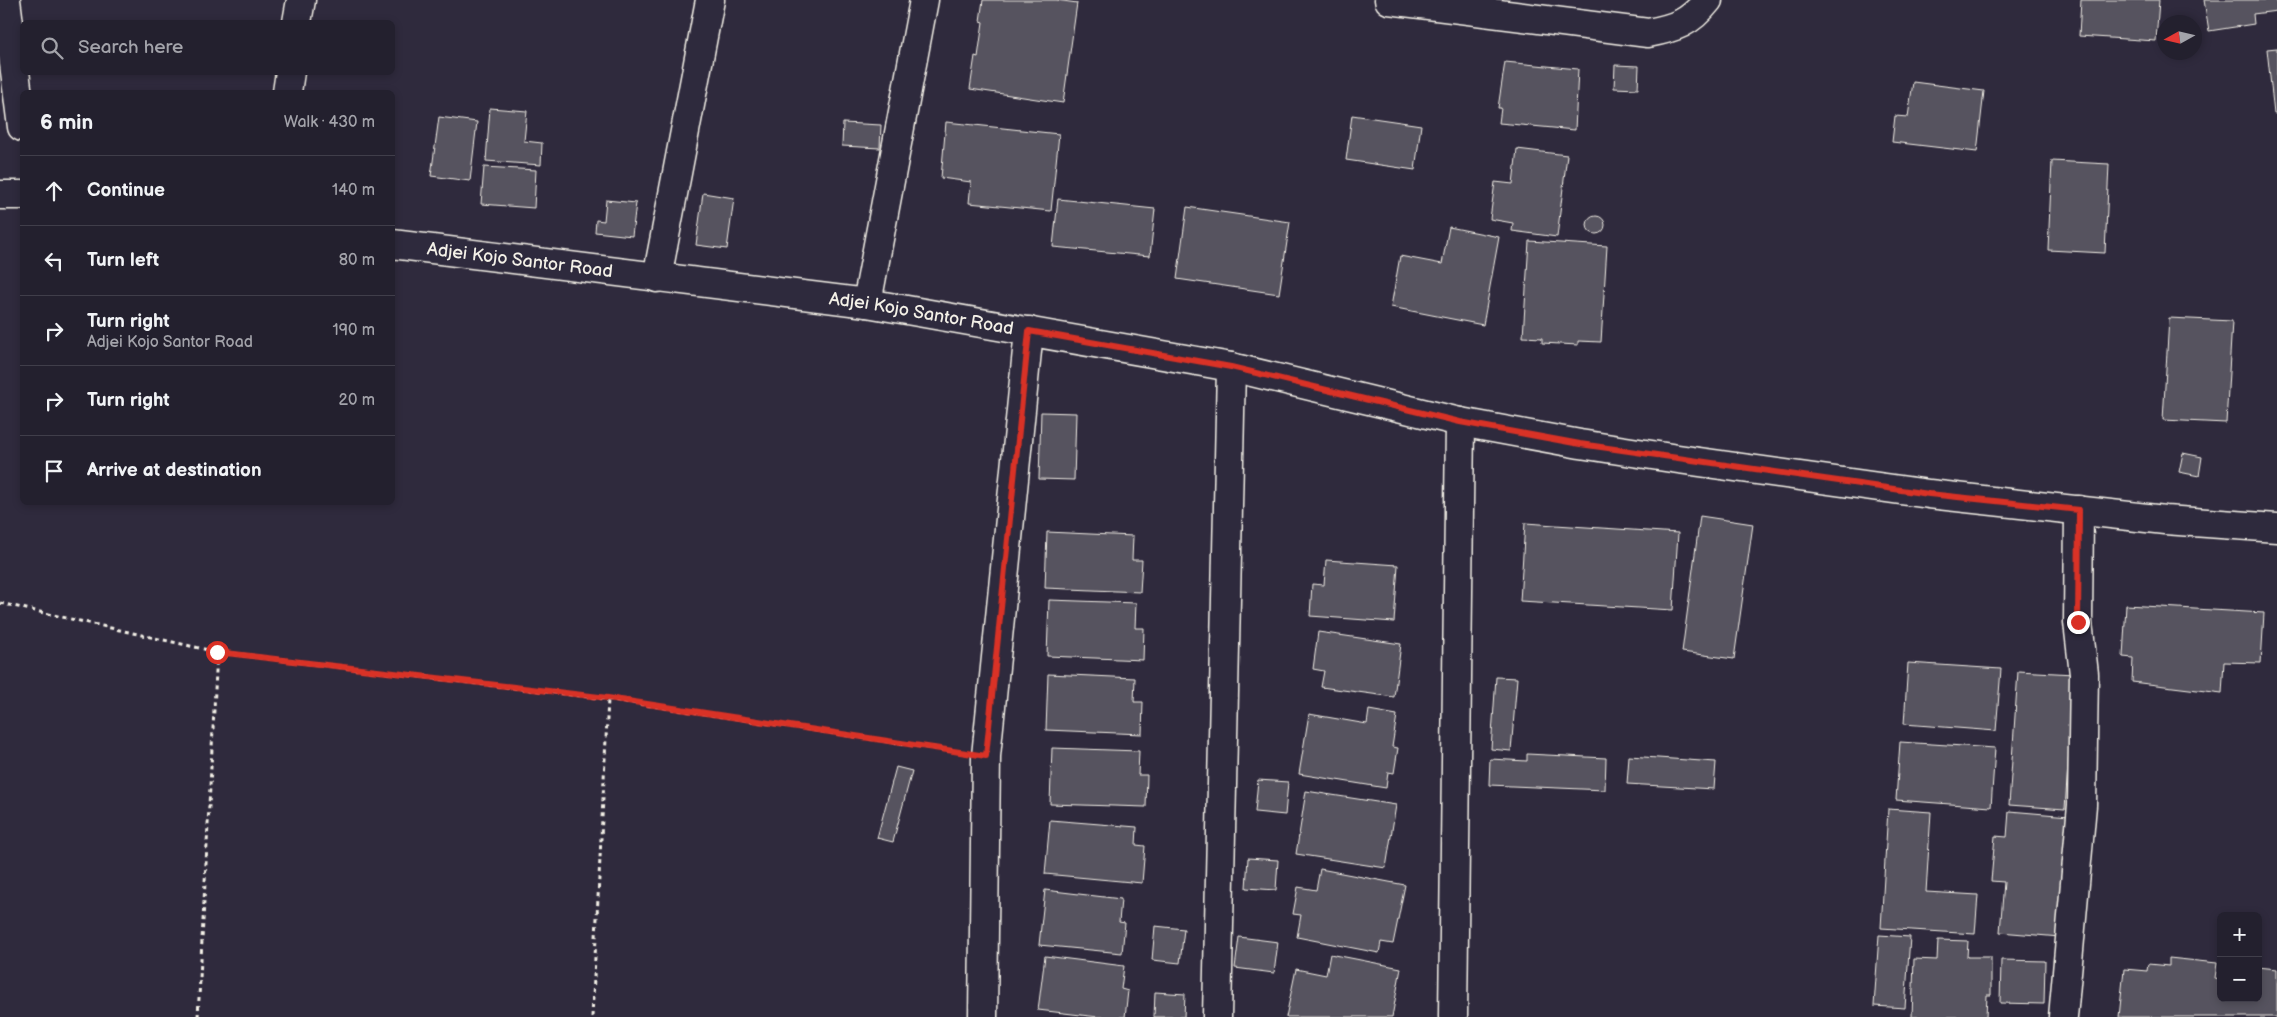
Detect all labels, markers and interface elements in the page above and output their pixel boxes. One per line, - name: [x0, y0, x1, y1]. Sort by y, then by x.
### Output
- north arrow: [2157, 15, 2202, 60]
- search box: [20, 20, 395, 75]
- icon: search: [38, 34, 66, 62]
- text: Search here: [78, 36, 183, 59]
- text: 6 min: [40, 110, 93, 135]
- text: Walk · 430 m: [284, 113, 375, 132]
- icon: ahead: [40, 177, 68, 205]
- text: Continue: [87, 179, 165, 202]
- text: 140 m: [332, 181, 375, 200]
- street label: Adjei Kojo Santor Road: [426, 238, 614, 282]
- icon: left: [40, 247, 68, 275]
- text: Turn left: [87, 249, 159, 272]
- text: 80 m: [339, 251, 375, 270]
- street label: Adjei Kojo Santor Road: [828, 288, 1015, 339]
- text: Turn right: [87, 310, 170, 333]
- icon: right: [40, 317, 68, 345]
- text: 190 m: [333, 321, 375, 340]
- text: Adjei Kojo Santor Road: [87, 333, 253, 352]
- icon: right: [40, 387, 68, 415]
- text: Turn right: [87, 389, 170, 412]
- text: 20 m: [339, 391, 375, 410]
- icon: arrive: [40, 457, 68, 485]
- text: Arrive at destination: [87, 459, 262, 482]
- route end: [2067, 611, 2090, 634]
- route start: [206, 641, 229, 664]
- map controls: [2217, 912, 2262, 1002]
- button: +: [2217, 912, 2262, 957]
- button: −: [2217, 957, 2262, 1002]

